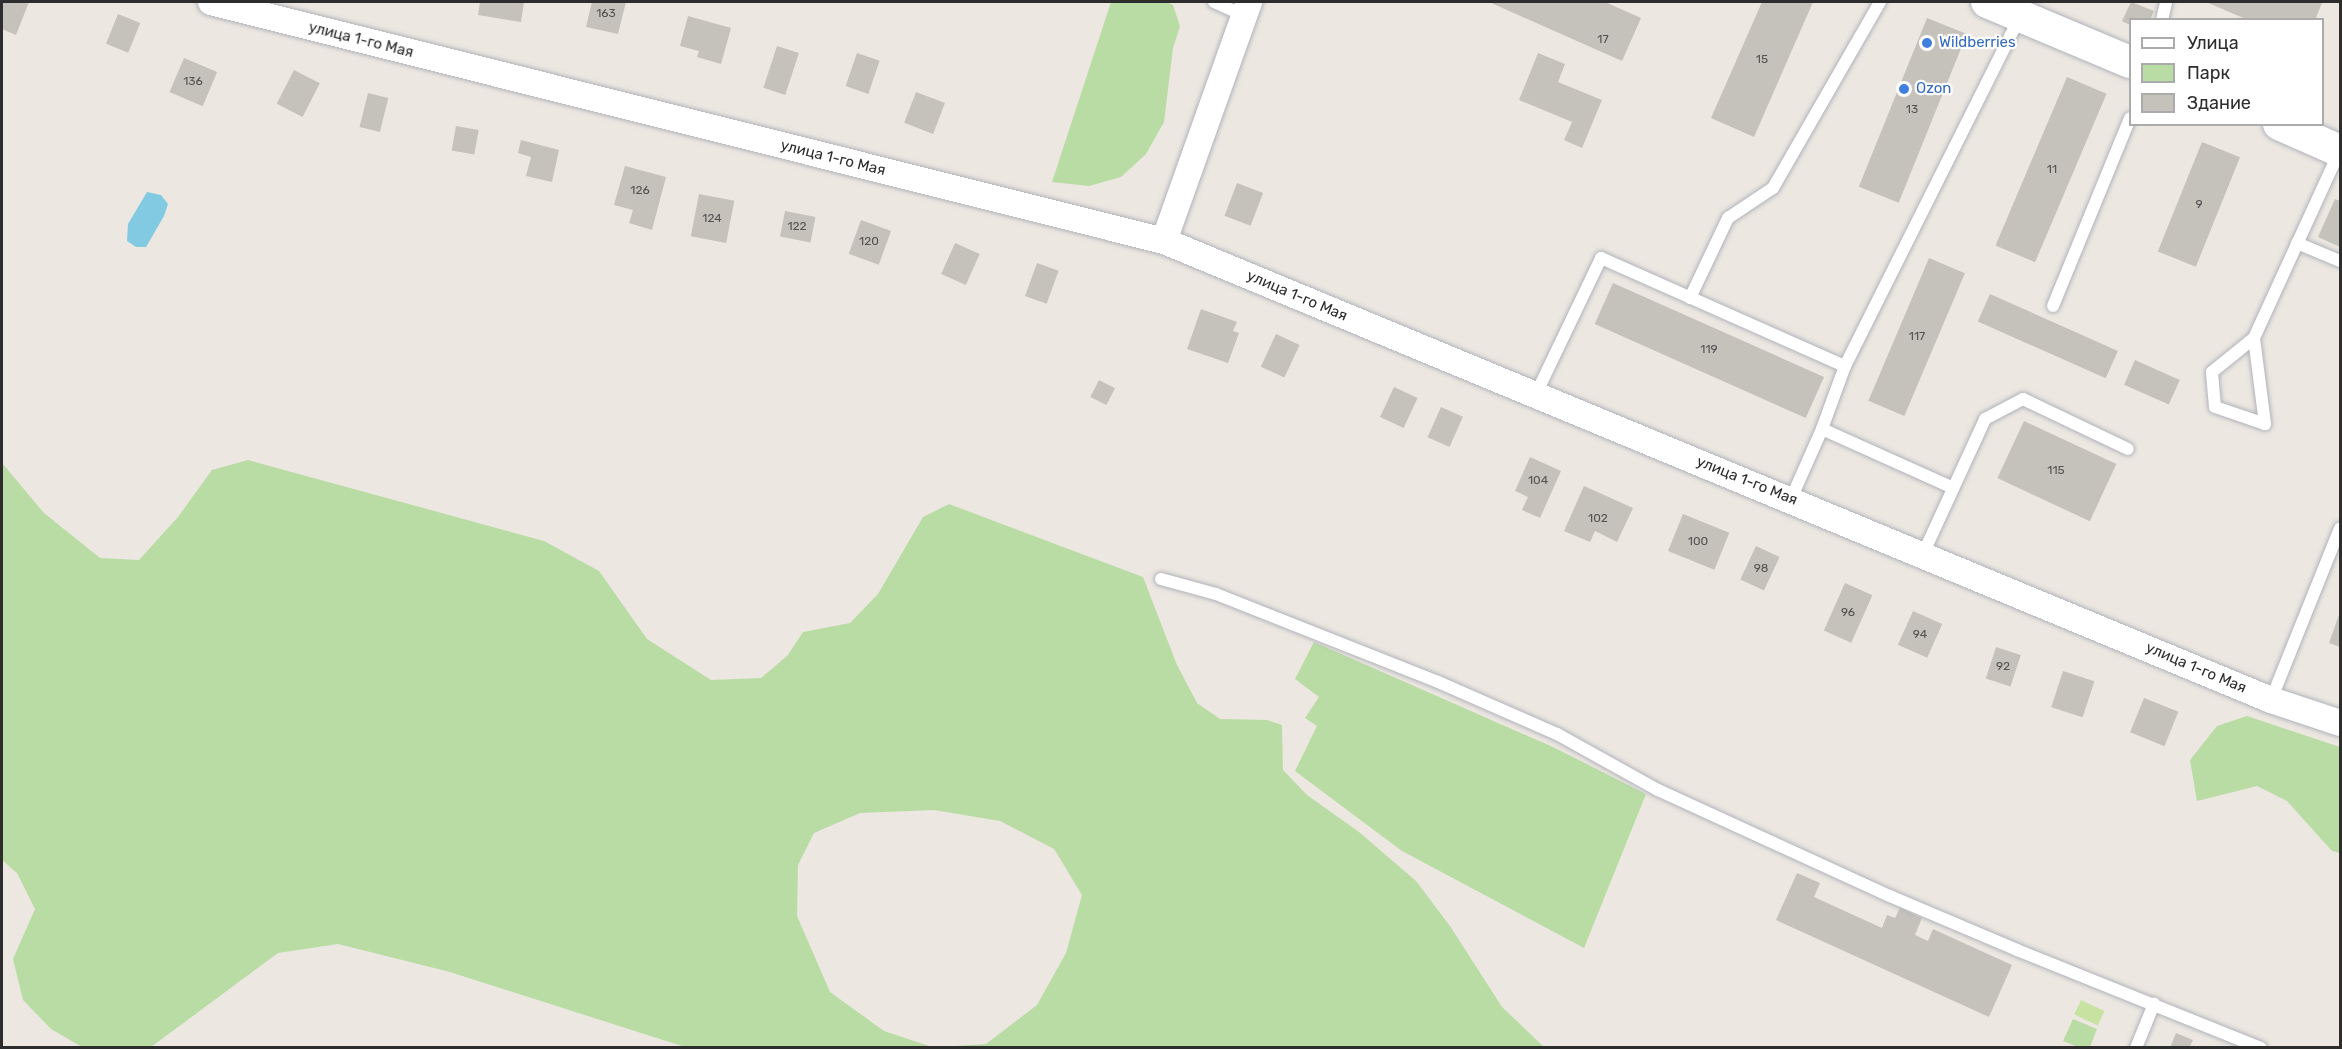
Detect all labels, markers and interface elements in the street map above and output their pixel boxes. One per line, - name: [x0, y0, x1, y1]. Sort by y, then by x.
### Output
- house number: 163: [596, 7, 616, 21]
- street label: улица 1-го Мая: [307, 18, 415, 62]
- legend: [2129, 18, 2324, 126]
- text: Улица: [2187, 32, 2239, 54]
- house number: 17: [1597, 33, 1609, 47]
- place label: Wildberries: [1939, 34, 2016, 52]
- marker: Wildberries: [1920, 36, 1934, 50]
- house number: 15: [1756, 53, 1768, 67]
- text: Парк: [2187, 62, 2230, 84]
- house number: 136: [183, 75, 203, 89]
- place label: Ozon: [1916, 80, 1951, 98]
- marker: Ozon: [1897, 82, 1911, 96]
- text: Здание: [2187, 92, 2251, 114]
- house number: 13: [1906, 103, 1918, 117]
- street label: улица 1-го Мая: [779, 136, 887, 180]
- house number: 11: [2047, 163, 2057, 177]
- house number: 126: [630, 184, 650, 198]
- house number: 9: [2195, 198, 2203, 212]
- house number: 124: [702, 212, 722, 226]
- house number: 122: [787, 220, 807, 234]
- house number: 120: [859, 235, 879, 249]
- street label: улица 1-го Мая: [1244, 267, 1350, 325]
- house number: 117: [1909, 330, 1925, 344]
- house number: 119: [1700, 343, 1718, 357]
- street label: улица 1-го Мая: [1694, 453, 1800, 509]
- house number: 115: [2047, 464, 2065, 478]
- house number: 104: [1528, 474, 1548, 488]
- house number: 102: [1588, 512, 1608, 526]
- house number: 100: [1688, 535, 1708, 549]
- house number: 98: [1754, 562, 1768, 576]
- house number: 96: [1841, 606, 1855, 620]
- house number: 94: [1913, 628, 1927, 642]
- street label: улица 1-го Мая: [2143, 639, 2249, 697]
- house number: 92: [1996, 660, 2010, 674]

